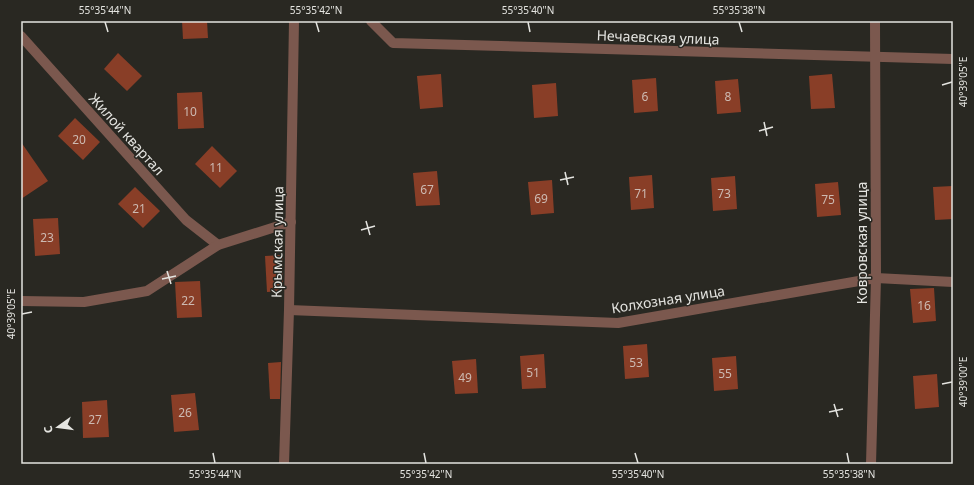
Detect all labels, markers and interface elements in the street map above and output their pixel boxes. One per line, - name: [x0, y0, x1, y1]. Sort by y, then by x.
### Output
- text: 55°35'44"N: [79, 3, 131, 17]
- text: 55°35'42"N: [290, 3, 342, 17]
- text: 55°35'40"N: [502, 3, 554, 17]
- text: 55°35'38"N: [713, 3, 765, 17]
- street label: Нечаевская улица: [596, 25, 720, 49]
- text: 40°39'05"E: [956, 57, 970, 107]
- house number: 6: [642, 88, 649, 105]
- house number: 8: [725, 88, 732, 105]
- street label: Жилой квартал: [85, 89, 169, 179]
- house number: 10: [183, 103, 197, 120]
- house number: 20: [72, 131, 86, 148]
- house number: 11: [209, 159, 223, 176]
- house number: 67: [420, 181, 434, 198]
- street label: Ковровская улица: [852, 182, 871, 304]
- house number: 71: [634, 185, 648, 202]
- house number: 73: [717, 185, 731, 202]
- street label: Крымская улица: [267, 186, 287, 298]
- house number: 69: [534, 190, 548, 207]
- house number: 75: [821, 191, 835, 208]
- house number: 21: [132, 200, 146, 217]
- house number: 23: [40, 229, 54, 246]
- street label: Колхозная улица: [610, 281, 726, 317]
- text: 40°39'05"E: [4, 289, 18, 339]
- house number: 22: [181, 292, 195, 309]
- house number: 16: [917, 297, 931, 314]
- house number: 53: [629, 354, 643, 371]
- text: 40°39'00"E: [956, 357, 970, 407]
- house number: 51: [526, 364, 540, 381]
- house number: 55: [718, 365, 732, 382]
- house number: 49: [458, 369, 472, 386]
- house number: 26: [178, 404, 192, 421]
- north arrow: [38, 407, 78, 447]
- house number: 27: [88, 411, 102, 428]
- text: С: [40, 424, 56, 435]
- text: 55°35'44"N: [189, 467, 241, 481]
- text: 55°35'42"N: [400, 467, 452, 481]
- text: 55°35'40"N: [612, 467, 664, 481]
- text: 55°35'38"N: [823, 467, 875, 481]

